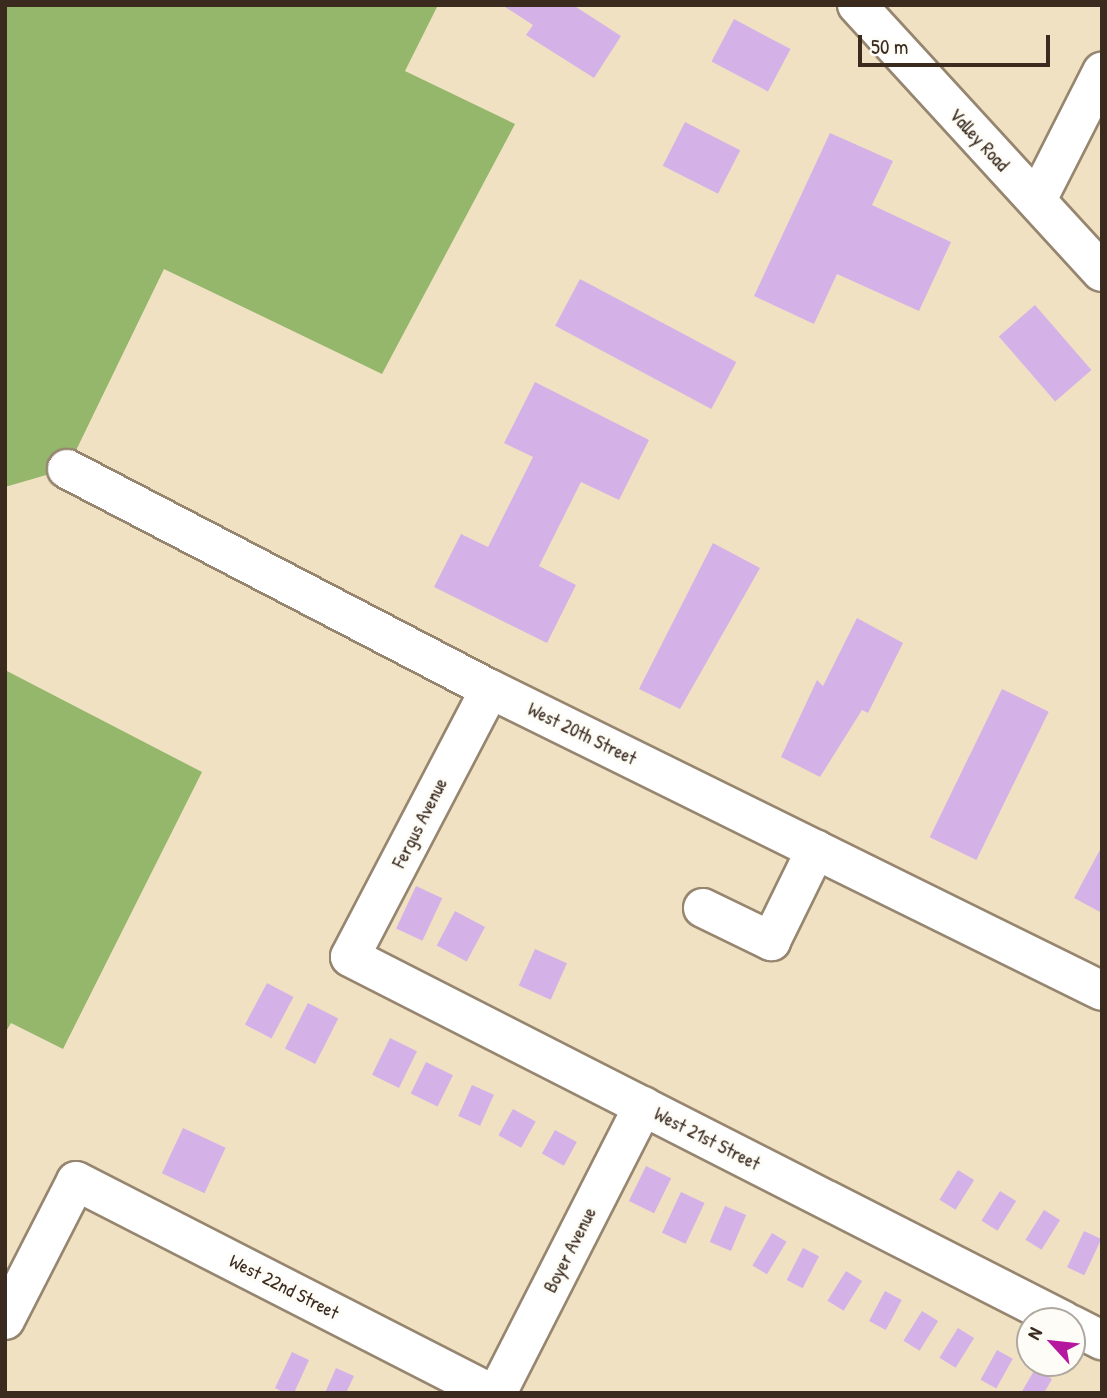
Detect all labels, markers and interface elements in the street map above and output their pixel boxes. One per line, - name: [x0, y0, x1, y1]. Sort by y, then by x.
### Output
- scale bar: [862, 21, 1054, 65]
- text: 50 m: [871, 32, 908, 61]
- street label: Valley Road: [944, 104, 1014, 176]
- street label: West 20th Street: [524, 698, 640, 770]
- street label: Fergus Avenue: [388, 774, 452, 872]
- street label: West 21st Street: [650, 1103, 764, 1175]
- street label: Boyer Avenue: [539, 1204, 601, 1296]
- street label: West 22nd Street: [225, 1250, 343, 1324]
- north arrow: [1016, 1307, 1086, 1377]
- text: N: [1020, 1323, 1048, 1344]

